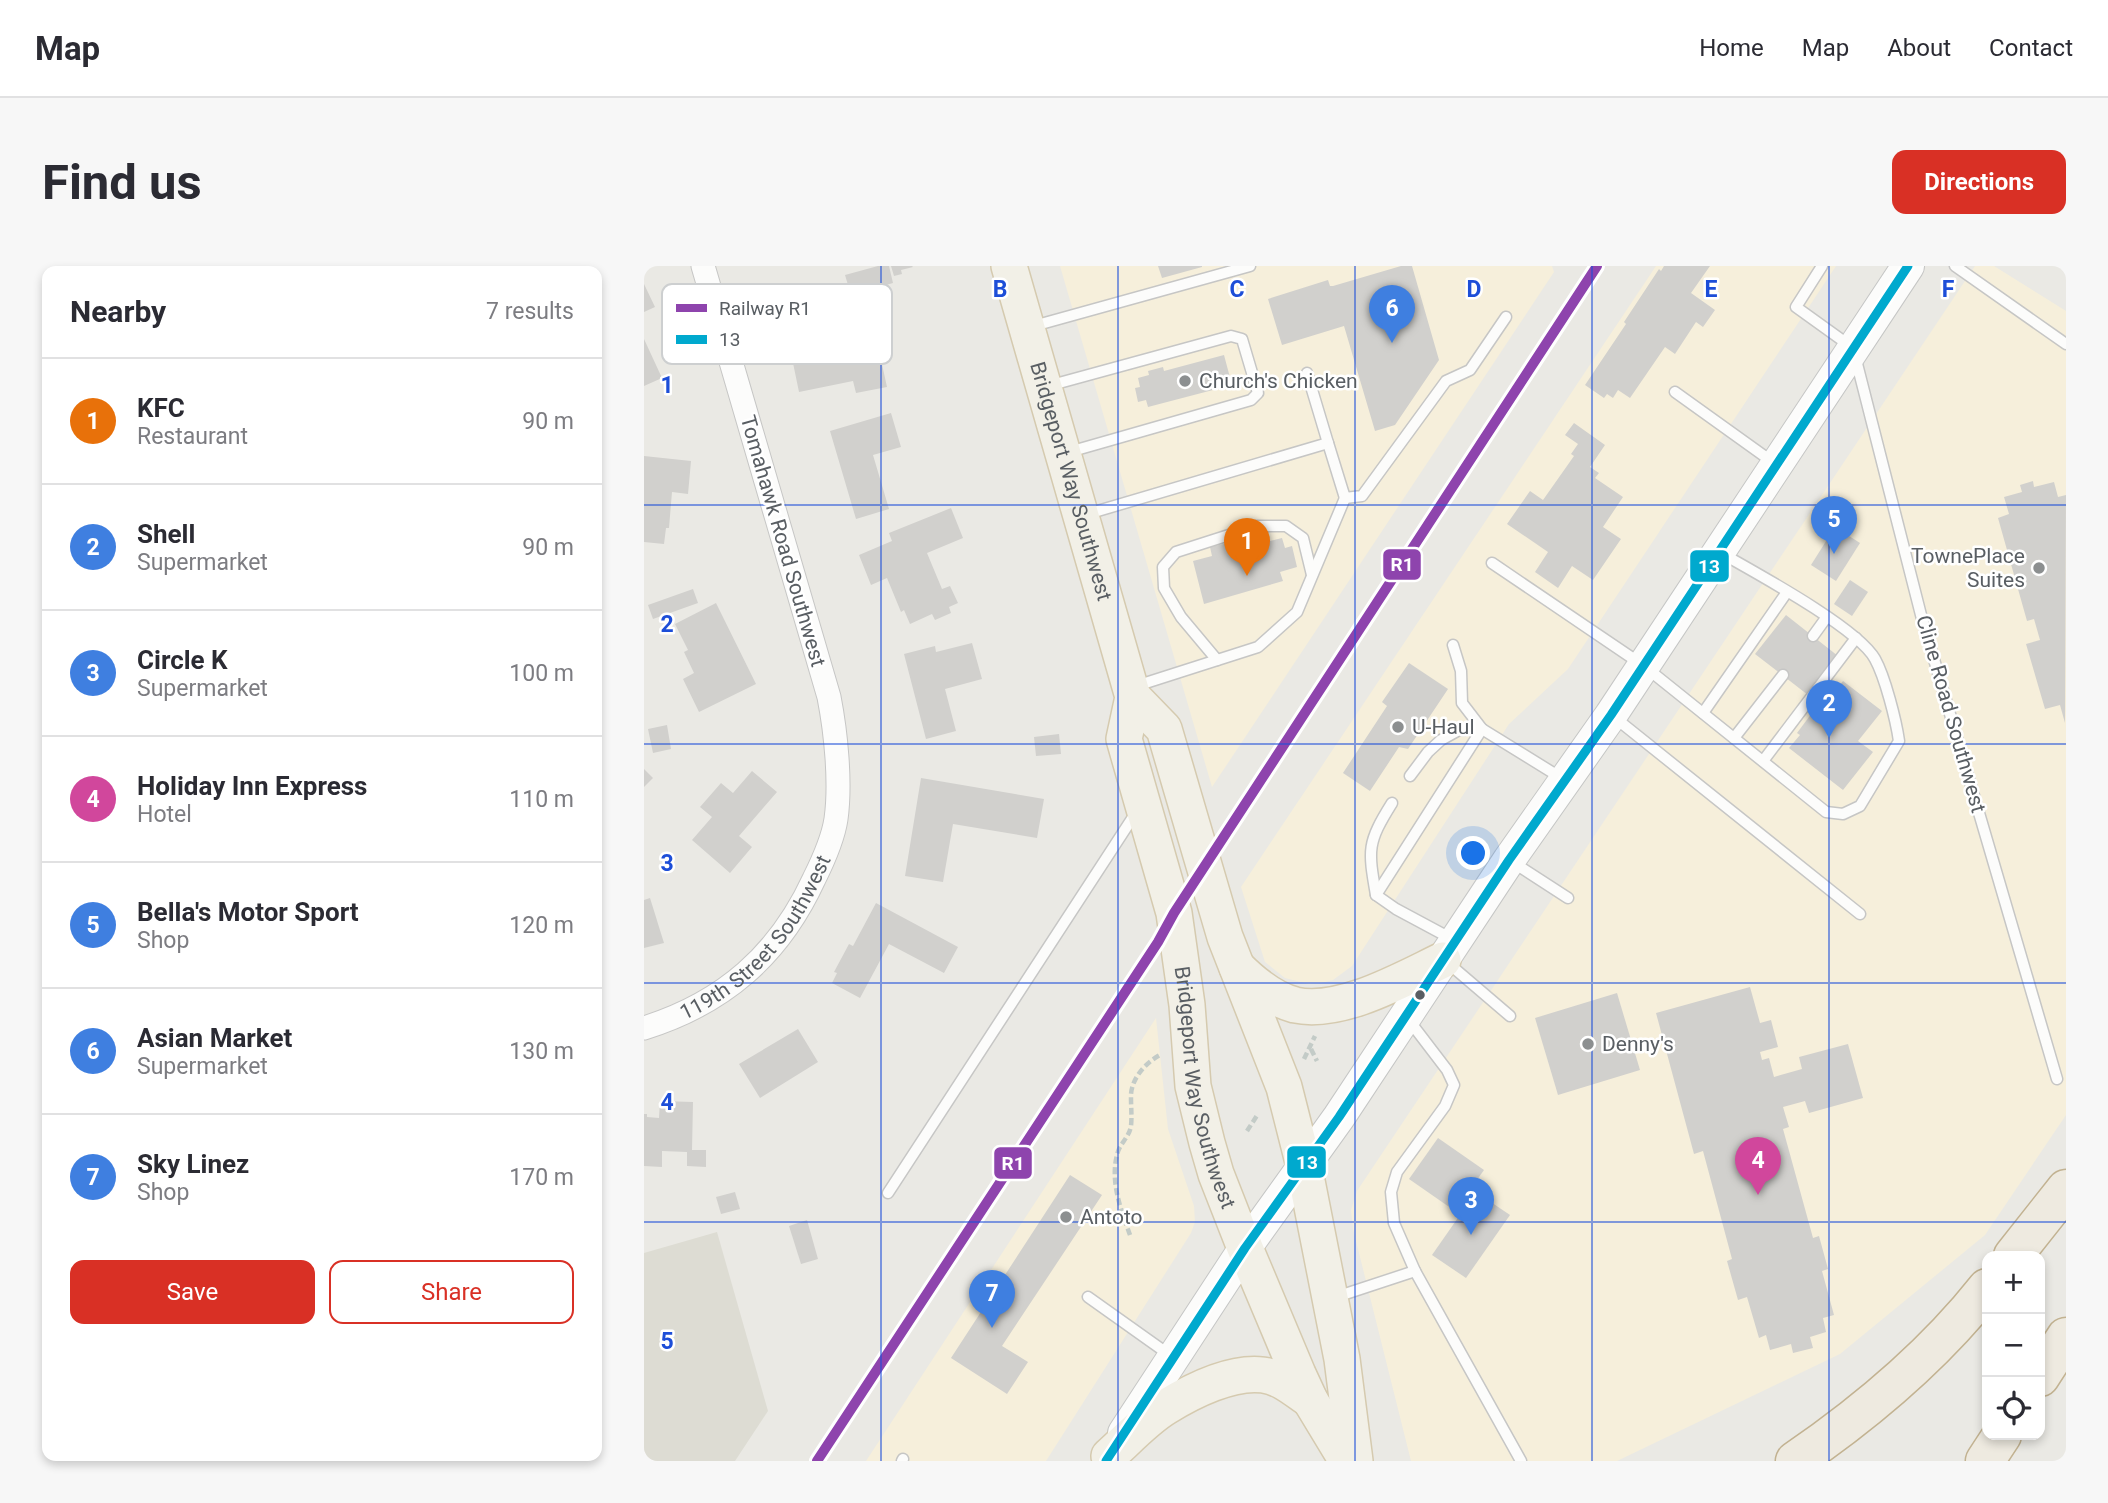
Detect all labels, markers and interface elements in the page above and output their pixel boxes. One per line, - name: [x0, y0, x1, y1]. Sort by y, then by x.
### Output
- text: Map: [35, 29, 100, 68]
- text: Home: [1699, 34, 1764, 62]
- text: Map: [1802, 34, 1849, 62]
- text: About: [1887, 34, 1951, 62]
- text: Contact: [1989, 34, 2073, 62]
- button: Directions: [1892, 150, 2066, 214]
- text: Find us: [42, 154, 202, 211]
- text: B: [993, 276, 1007, 303]
- text: C: [1229, 276, 1245, 303]
- text: D: [1467, 276, 1481, 303]
- text: E: [1705, 276, 1718, 303]
- text: F: [1942, 276, 1955, 303]
- legend: [662, 284, 892, 364]
- pin: 6: [1369, 285, 1415, 343]
- text: Nearby: [70, 294, 166, 329]
- text: Railway R1: [719, 297, 811, 320]
- text: 7 results: [486, 298, 574, 325]
- text: 13: [719, 328, 740, 351]
- street label: Bridgeport Way Southwest: [1025, 359, 1117, 604]
- place label: Church's Chicken: [1199, 369, 1358, 393]
- text: 1: [660, 372, 674, 399]
- marker: Church's Chicken: [1177, 373, 1193, 389]
- text: KFC: [137, 393, 185, 423]
- text: 1: [86, 408, 100, 435]
- text: 90 m: [522, 408, 574, 435]
- street label: Tomahawk Road Southwest: [736, 413, 830, 670]
- text: Restaurant: [137, 423, 248, 450]
- pin: 5: [1811, 496, 1857, 554]
- pin: 1: [1224, 518, 1270, 576]
- text: Shell: [137, 519, 195, 549]
- text: 2: [86, 534, 100, 561]
- text: 90 m: [522, 534, 574, 561]
- place label: TownePlace Suites: [1911, 544, 2025, 592]
- line badge: R1: [1382, 548, 1422, 581]
- text: Supermarket: [137, 549, 268, 576]
- line badge: 13: [1689, 549, 1730, 583]
- text: R1: [1390, 553, 1414, 576]
- text: 13: [1698, 555, 1720, 578]
- marker: TownePlace Suites: [2031, 560, 2047, 576]
- text: 2: [660, 611, 674, 638]
- street label: Cline Road Southwest: [1911, 612, 1991, 816]
- text: Circle K: [137, 645, 228, 675]
- text: 3: [86, 660, 100, 687]
- text: 100 m: [509, 660, 574, 687]
- text: Supermarket: [137, 675, 268, 702]
- pin: 2: [1806, 680, 1852, 738]
- place label: U-Haul: [1412, 715, 1475, 739]
- marker: U-Haul: [1390, 719, 1406, 735]
- text: Holiday Inn Express: [137, 771, 367, 801]
- text: 4: [86, 786, 100, 813]
- text: 110 m: [509, 786, 574, 813]
- text: Hotel: [137, 801, 192, 828]
- your location: [1456, 836, 1490, 870]
- text: 3: [660, 850, 674, 877]
- street label: 119th Street Southwest: [676, 851, 836, 1025]
- text: Bella's Motor Sport: [137, 897, 359, 927]
- text: 5: [86, 912, 100, 939]
- text: 120 m: [509, 912, 574, 939]
- text: Shop: [137, 927, 189, 954]
- street label: Bridgeport Way Southwest: [1170, 965, 1240, 1212]
- unlabelled marker: [1413, 988, 1427, 1002]
- text: Asian Market: [137, 1023, 292, 1053]
- place label: Denny's: [1602, 1032, 1674, 1056]
- marker: Denny's: [1580, 1036, 1596, 1052]
- text: 6: [86, 1038, 100, 1065]
- text: 130 m: [509, 1038, 574, 1065]
- text: Supermarket: [137, 1053, 268, 1080]
- text: 4: [660, 1089, 674, 1116]
- pin: 4: [1735, 1137, 1781, 1195]
- line badge: 13: [1286, 1145, 1327, 1179]
- line badge: R1: [993, 1146, 1033, 1180]
- text: Sky Linez: [137, 1149, 249, 1179]
- text: 13: [1296, 1151, 1318, 1174]
- text: R1: [1001, 1152, 1025, 1175]
- text: 7: [86, 1164, 100, 1191]
- text: 170 m: [509, 1164, 574, 1191]
- pin: 3: [1448, 1177, 1494, 1235]
- text: Shop: [137, 1179, 189, 1206]
- place label: Antoto: [1080, 1205, 1143, 1229]
- marker: Antoto: [1058, 1209, 1074, 1225]
- map controls: [1982, 1251, 2045, 1440]
- button: +: [1982, 1251, 2045, 1314]
- button: Save: [70, 1260, 315, 1324]
- button: Share: [329, 1260, 574, 1324]
- pin: 7: [969, 1270, 1015, 1328]
- button: −: [1982, 1314, 2045, 1377]
- text: 5: [660, 1328, 674, 1355]
- button: locate: [1982, 1377, 2045, 1440]

